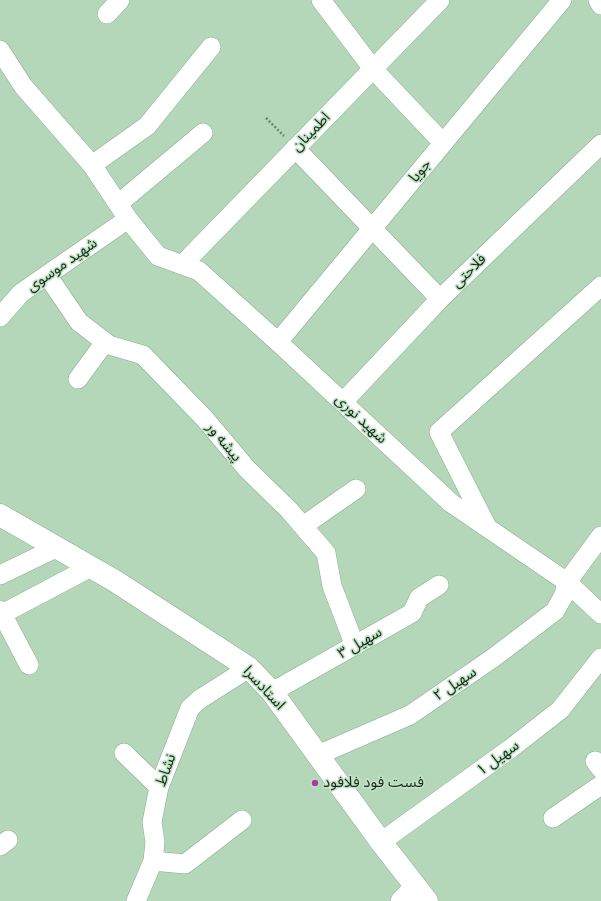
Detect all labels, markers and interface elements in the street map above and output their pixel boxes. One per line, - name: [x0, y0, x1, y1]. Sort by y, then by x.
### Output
- street label: اطمینان: [288, 109, 334, 155]
- street label: جویا: [405, 156, 435, 186]
- street label: شهید موسوی: [23, 234, 101, 296]
- street label: فلاحتی: [448, 250, 490, 292]
- street label: شهید نوری: [331, 390, 391, 448]
- street label: پیشه ور: [202, 419, 246, 465]
- street label: سهیل ۳: [335, 623, 385, 663]
- street label: استادسرا: [239, 662, 289, 714]
- street label: سهیل ۲: [430, 663, 480, 705]
- street label: سهیل ۱: [473, 737, 523, 779]
- street label: نشاط: [152, 751, 180, 789]
- place label: فست فود فلافود: [323, 774, 424, 792]
- marker: فست فود فلافود: [310, 778, 320, 788]

